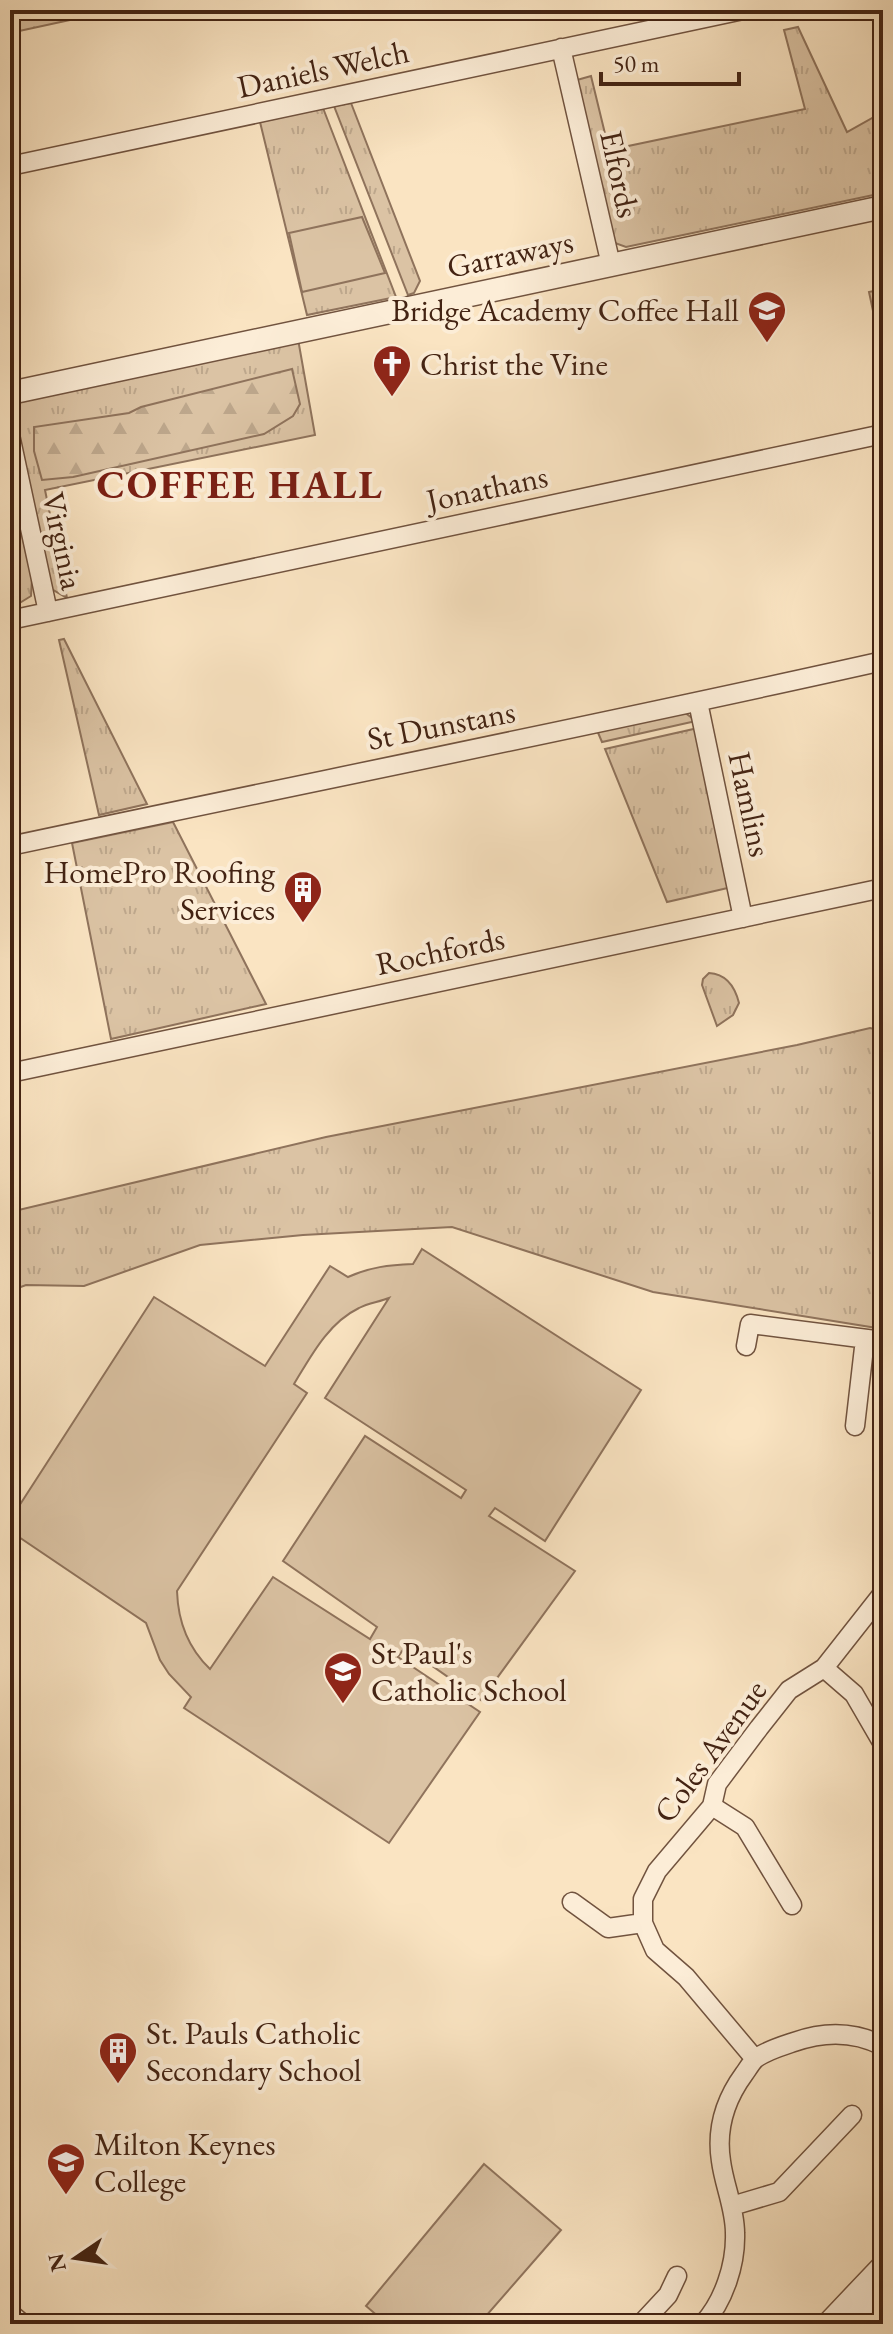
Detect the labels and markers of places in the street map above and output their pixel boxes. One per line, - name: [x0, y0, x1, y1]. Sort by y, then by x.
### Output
- place label: Bridge Academy Coffee Hall: [391, 289, 739, 331]
- school or university icon: Bridge Academy Coffee Hall: [746, 289, 788, 344]
- church icon: Christ the Vine: [371, 343, 413, 398]
- place label: Christ the Vine: [420, 343, 608, 385]
- place label: HomePro Roofing Services: [43, 851, 276, 930]
- building icon: HomePro Roofing Services: [282, 869, 324, 924]
- place label: St Paul's Catholic School: [371, 1632, 567, 1711]
- school or university icon: St Paul's Catholic School: [322, 1650, 364, 1705]
- place label: St. Pauls Catholic Secondary School: [146, 2012, 362, 2091]
- building icon: St. Pauls Catholic Secondary School: [97, 2030, 139, 2085]
- place label: Milton Keynes College: [94, 2123, 276, 2202]
- school or university icon: Milton Keynes College: [45, 2141, 87, 2196]

